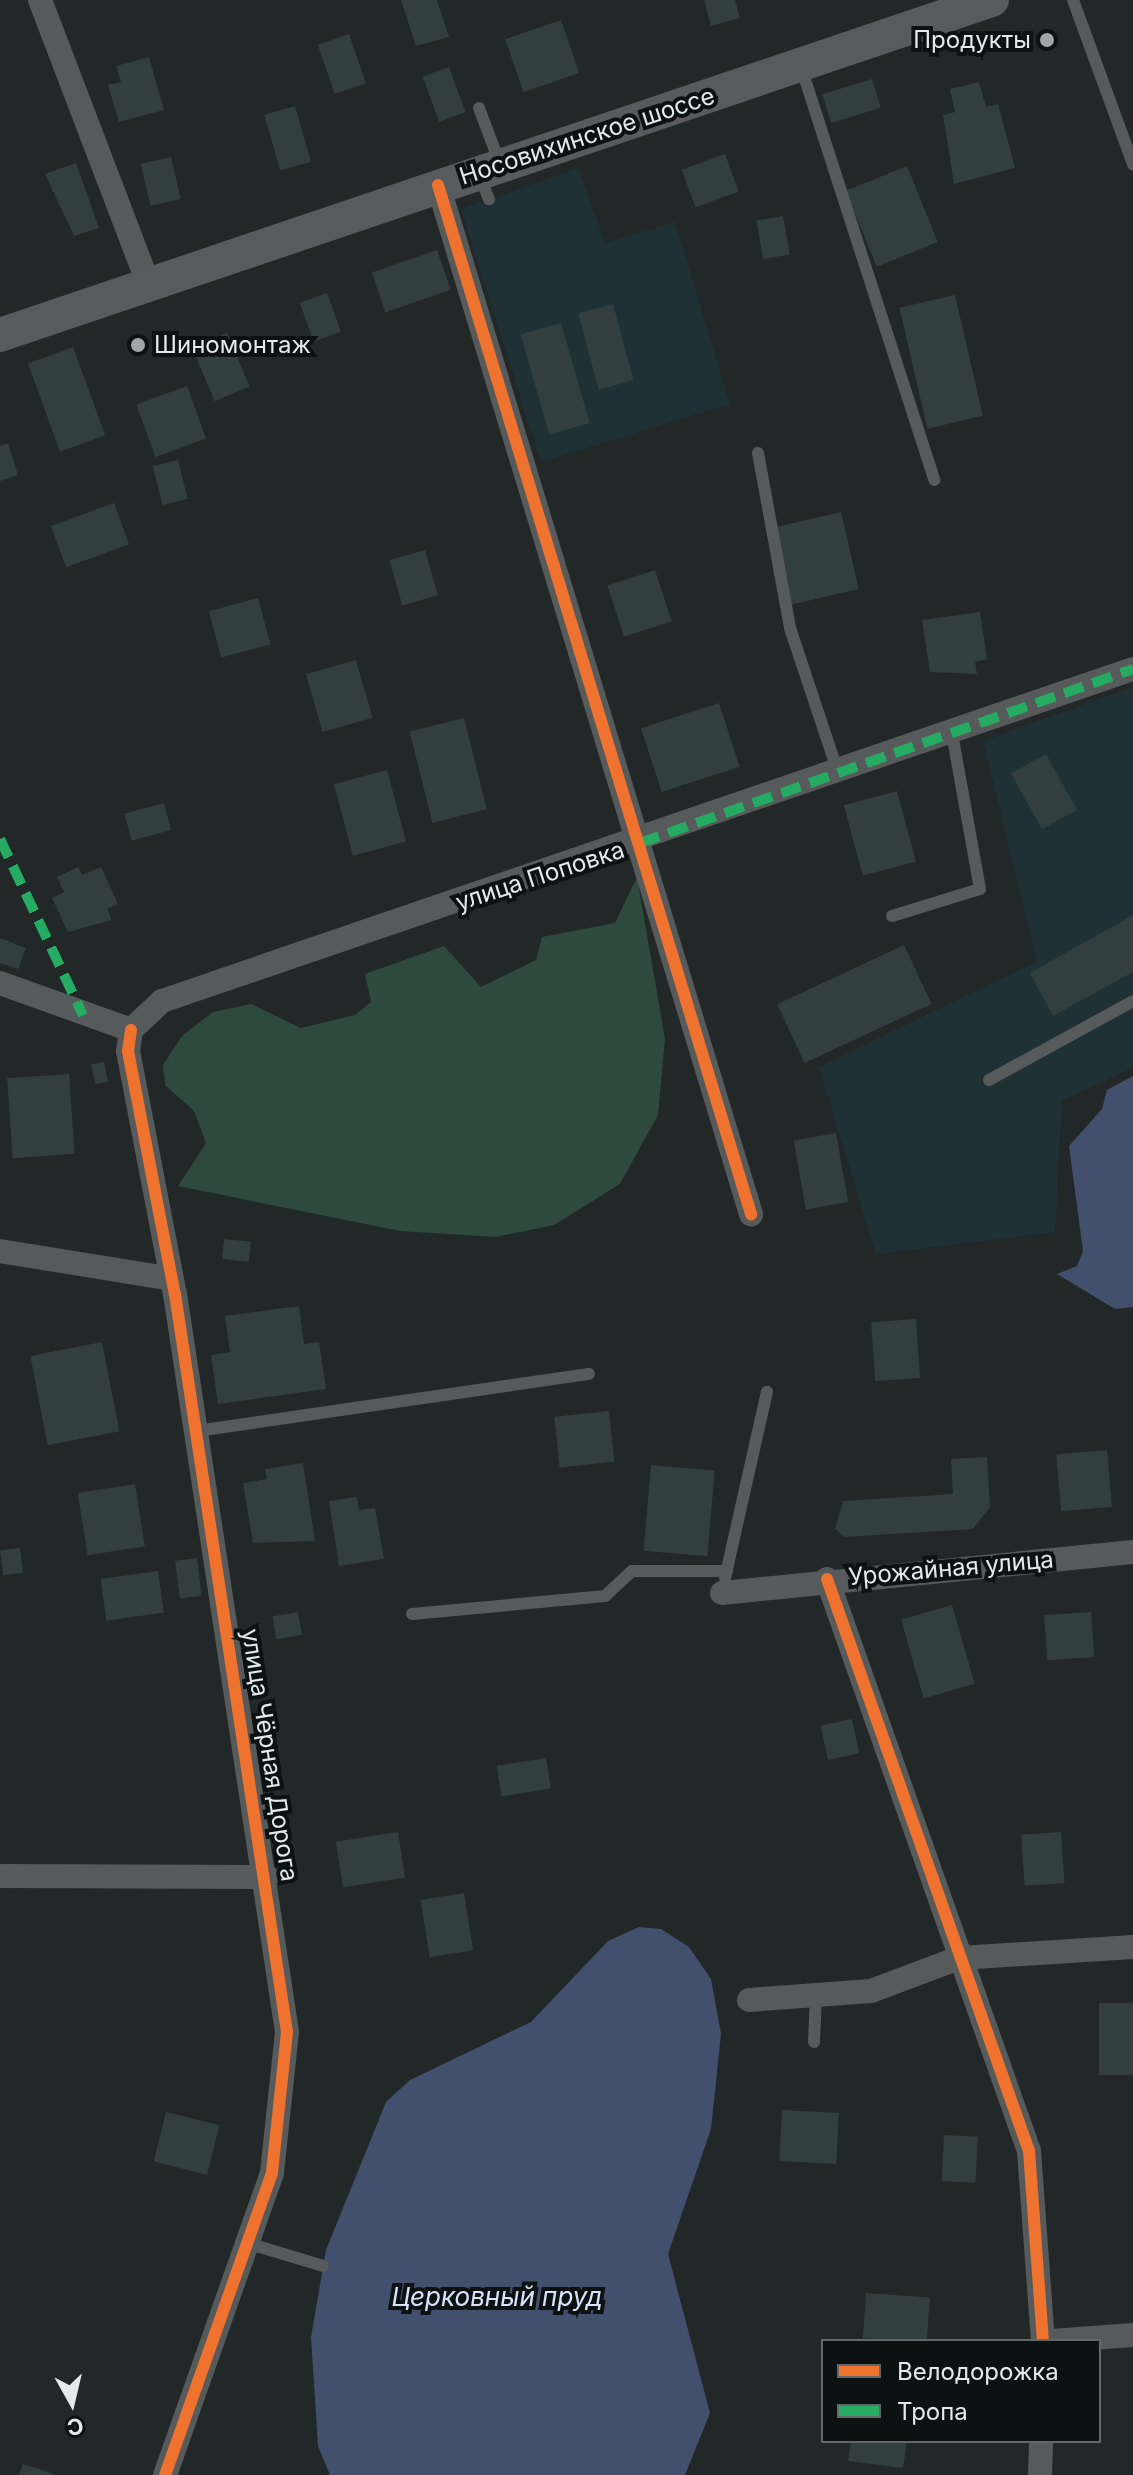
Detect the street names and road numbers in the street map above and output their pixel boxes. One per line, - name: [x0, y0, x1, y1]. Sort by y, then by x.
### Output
- street label: Носовихинское шоссе: [456, 81, 718, 191]
- street label: улица Поповка: [452, 835, 628, 917]
- street label: Урожайная улица: [847, 1545, 1055, 1591]
- street label: улица Чёрная Дорога: [236, 1627, 304, 1883]

